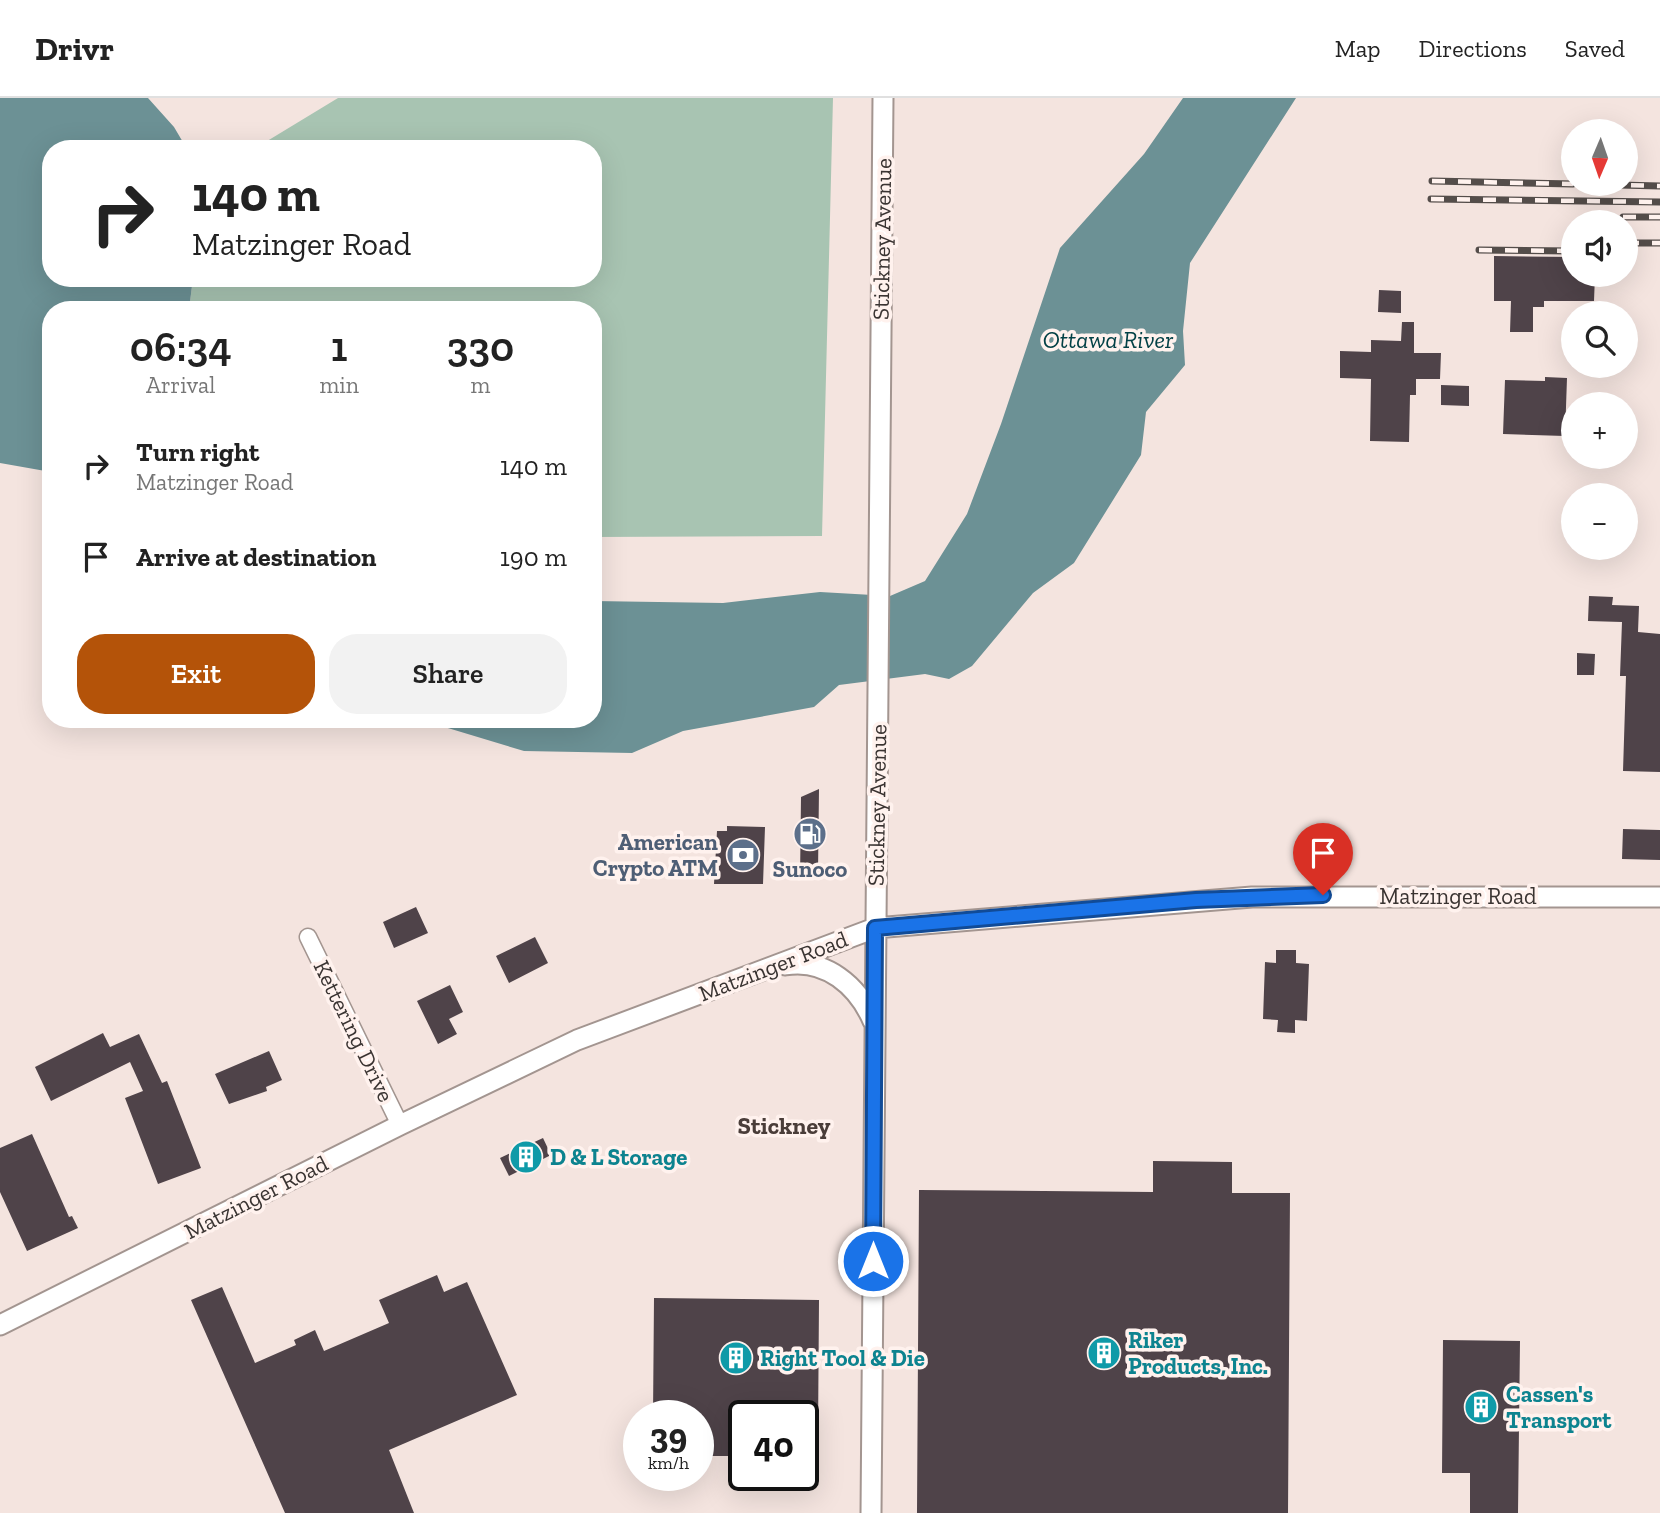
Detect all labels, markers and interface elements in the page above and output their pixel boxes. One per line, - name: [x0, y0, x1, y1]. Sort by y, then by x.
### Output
- text: Drivr: [35, 29, 114, 68]
- text: Map: [1335, 34, 1381, 63]
- text: Directions: [1419, 34, 1527, 63]
- text: Saved: [1565, 34, 1625, 63]
- north arrow: [1561, 119, 1638, 196]
- map controls: [1561, 119, 1638, 560]
- street label: Stickney Avenue: [867, 158, 897, 320]
- text: 140 m: [192, 165, 320, 224]
- icon: right: [77, 168, 168, 259]
- button: sound: [1561, 210, 1638, 287]
- text: Matzinger Road: [192, 225, 411, 263]
- button: search: [1561, 301, 1638, 378]
- text: 06:34: [130, 321, 232, 372]
- text: 1: [331, 321, 347, 372]
- text: 330: [447, 321, 514, 372]
- water label: Ottawa River: [1043, 325, 1174, 354]
- text: Arrival: [146, 371, 215, 399]
- text: min: [319, 371, 359, 399]
- text: m: [470, 371, 490, 399]
- button: +: [1561, 392, 1638, 469]
- text: Turn right: [136, 436, 259, 468]
- icon: right: [77, 447, 115, 485]
- text: 140 m: [500, 450, 567, 482]
- text: Matzinger Road: [136, 468, 293, 496]
- button: −: [1561, 483, 1638, 560]
- icon: arrive: [77, 538, 115, 576]
- text: Arrive at destination: [136, 541, 376, 573]
- text: 190 m: [500, 541, 567, 573]
- button: Exit: [77, 634, 315, 714]
- button: Share: [329, 634, 567, 714]
- street label: Stickney Avenue: [862, 724, 892, 886]
- fuel station icon: Sunoco: [791, 815, 829, 853]
- pin: [1293, 823, 1353, 895]
- place label: American Crypto ATM: [593, 828, 718, 882]
- icon: arrive: [1304, 834, 1342, 872]
- bank icon: American Crypto ATM: [724, 836, 762, 874]
- place label: Sunoco: [773, 855, 847, 883]
- street label: Matzinger Road: [1379, 882, 1537, 910]
- street label: Matzinger Road: [695, 925, 852, 1007]
- street label: Kettering Drive: [308, 956, 400, 1106]
- district label: Stickney: [738, 1111, 831, 1140]
- building icon: D & L Storage: [507, 1138, 545, 1176]
- place label: D & L Storage: [550, 1143, 687, 1171]
- street label: Matzinger Road: [180, 1149, 333, 1245]
- position arrow: [836, 1224, 910, 1298]
- place label: Riker Products, Inc.: [1128, 1326, 1268, 1380]
- building icon: Riker Products, Inc.: [1085, 1334, 1123, 1372]
- building icon: Right Tool & Die: [717, 1339, 755, 1377]
- place label: Right Tool & Die: [760, 1344, 925, 1372]
- place label: Cassen's Transport: [1506, 1380, 1612, 1434]
- building icon: Cassen's Transport: [1462, 1388, 1500, 1426]
- speed limit sign: 40: [728, 1400, 819, 1491]
- text: 39: [650, 1415, 687, 1457]
- text: km/h: [648, 1452, 689, 1474]

